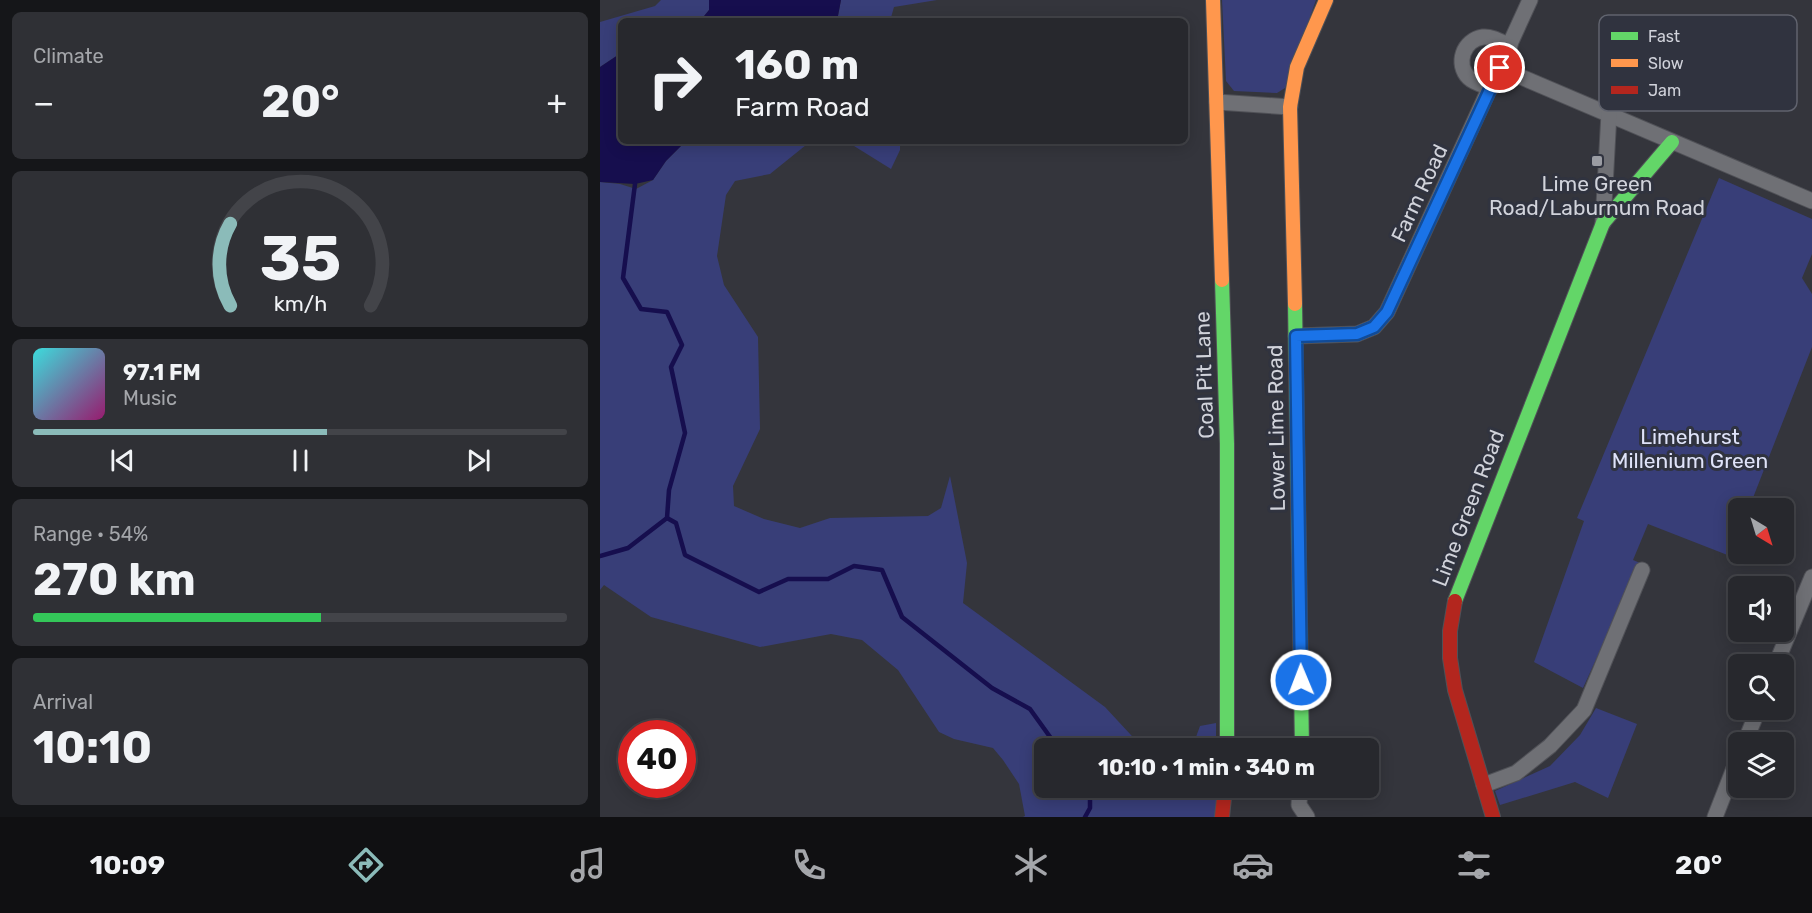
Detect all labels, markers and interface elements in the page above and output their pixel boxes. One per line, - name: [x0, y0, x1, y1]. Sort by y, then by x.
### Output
- legend: [1599, 15, 1797, 111]
- text: Fast: [1648, 27, 1680, 46]
- text: 160 m: [735, 40, 859, 90]
- icon: right: [636, 42, 714, 120]
- pin: [1474, 42, 1525, 93]
- text: Climate: [33, 44, 104, 68]
- icon: arrive: [1483, 51, 1516, 84]
- text: Slow: [1648, 54, 1684, 73]
- text: 20°: [261, 75, 340, 128]
- text: Jam: [1648, 81, 1681, 100]
- text: −: [33, 83, 54, 122]
- text: +: [546, 83, 567, 122]
- text: Farm Road: [735, 91, 870, 123]
- street label: Farm Road: [1386, 140, 1452, 246]
- marker: Lime Green Road/Laburnum Road: [1590, 154, 1604, 168]
- place label: Lime Green Road/Laburnum Road: [1489, 171, 1705, 220]
- text: 35: [259, 222, 341, 296]
- text: km/h: [273, 292, 327, 317]
- street label: Coal Pit Lane: [1189, 311, 1219, 439]
- street label: Lower Lime Road: [1262, 345, 1290, 511]
- text: 97.1 FM: [123, 359, 201, 386]
- text: Music: [123, 386, 177, 410]
- park label: Limehurst Millenium Green: [1612, 424, 1768, 473]
- street label: Lime Green Road: [1427, 426, 1509, 590]
- icon: previous: [106, 444, 139, 477]
- icon: pause: [284, 444, 317, 477]
- icon: next: [462, 444, 495, 477]
- north arrow: [1728, 498, 1794, 564]
- map controls: [1728, 498, 1794, 798]
- text: Range · 54%: [33, 522, 148, 546]
- text: 270 km: [33, 553, 196, 606]
- button: sound: [1728, 576, 1794, 642]
- position arrow: [1269, 648, 1333, 712]
- button: search: [1728, 654, 1794, 720]
- text: Arrival: [33, 690, 93, 714]
- speed limit sign: 40: [618, 720, 696, 798]
- text: 10:10: [33, 721, 152, 774]
- button: layers: [1728, 732, 1794, 798]
- text: 10:10 · 1 min · 340 m: [1098, 754, 1315, 781]
- icon: directions: [345, 844, 387, 886]
- icon: music: [567, 844, 609, 886]
- icon: phone: [788, 844, 830, 886]
- icon: climate: [1010, 844, 1052, 886]
- icon: car: [1232, 844, 1274, 886]
- icon: filters: [1453, 844, 1495, 886]
- text: 10:09: [90, 849, 165, 881]
- text: 20°: [1675, 849, 1722, 881]

